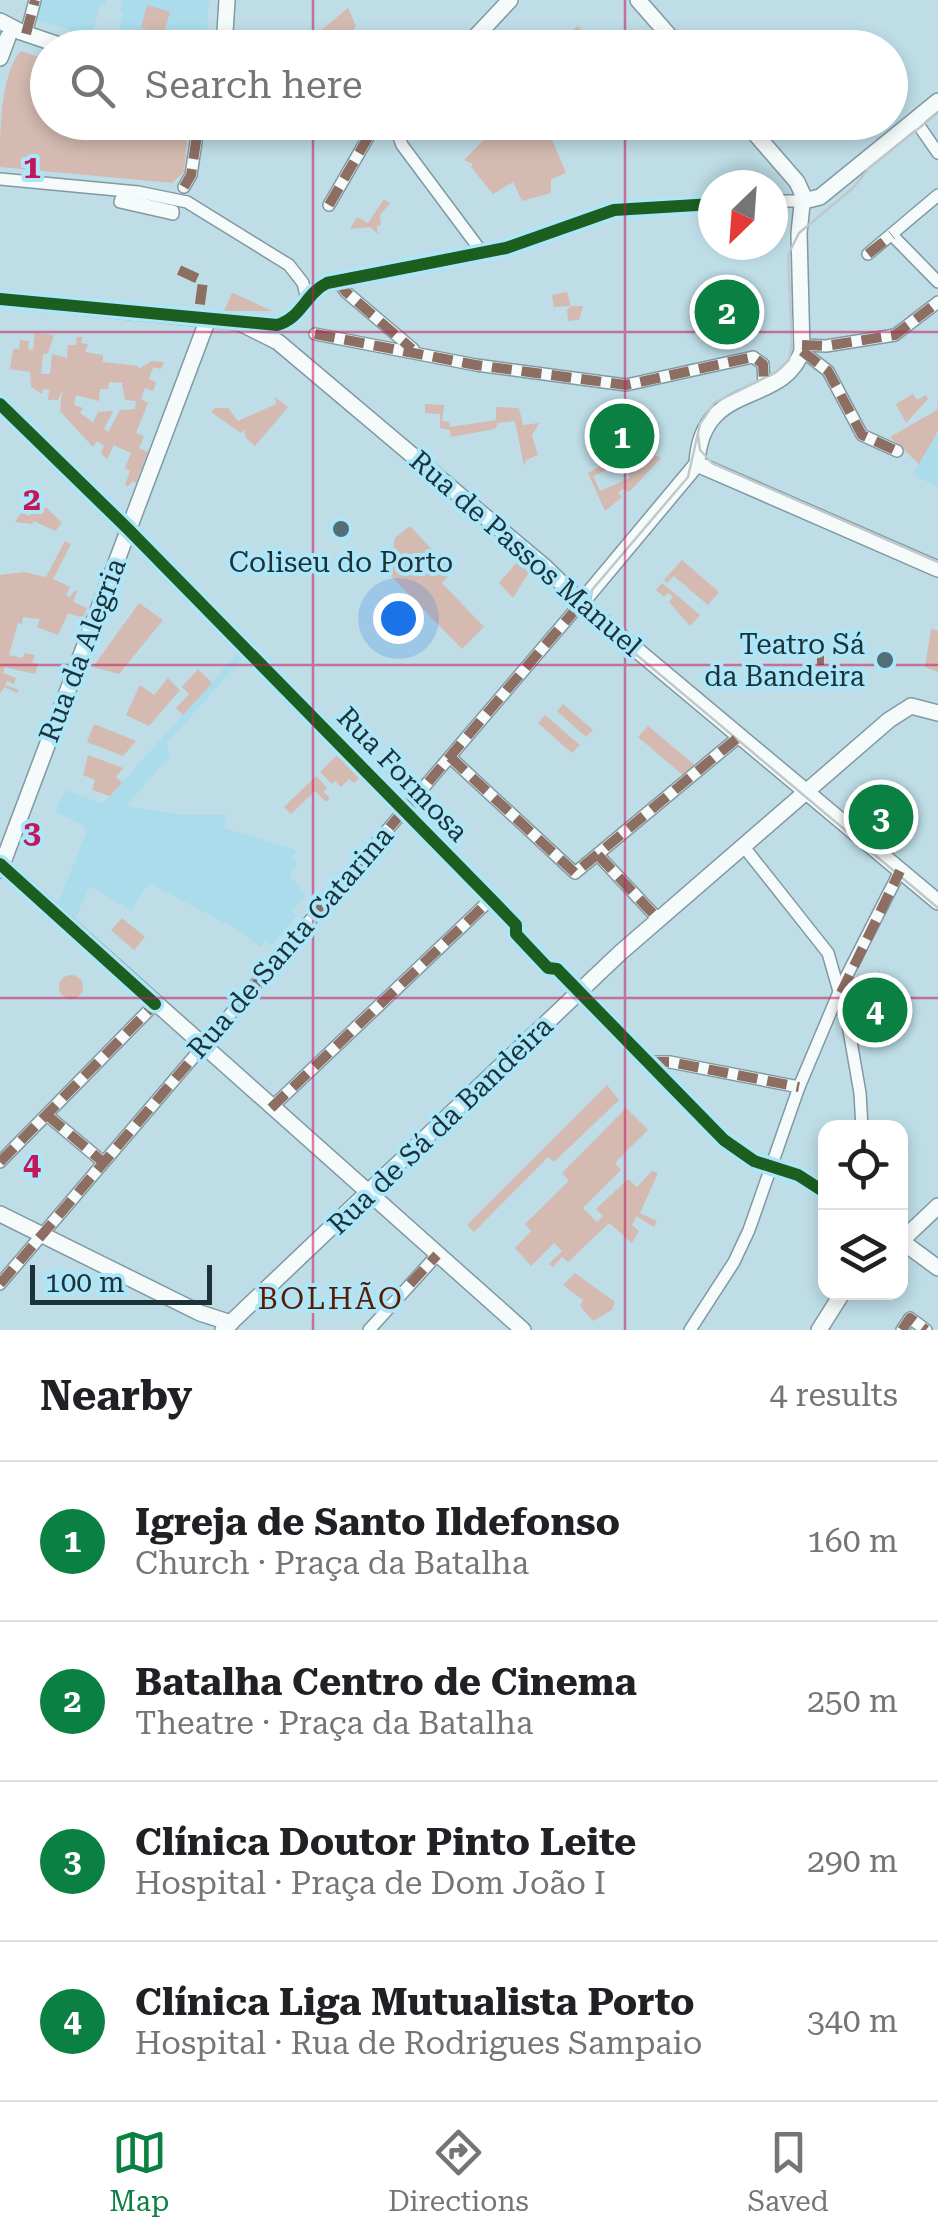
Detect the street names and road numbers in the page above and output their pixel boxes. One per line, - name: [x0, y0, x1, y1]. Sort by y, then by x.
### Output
- street label: Rua de Passos Manuel: [403, 444, 648, 663]
- street label: Rua da Alegria: [32, 554, 133, 747]
- street label: Rua Formosa: [330, 700, 475, 848]
- street label: Rua de Santa Catarina: [181, 820, 400, 1065]
- street label: Rua de Sá da Bandeira: [321, 1009, 560, 1241]

